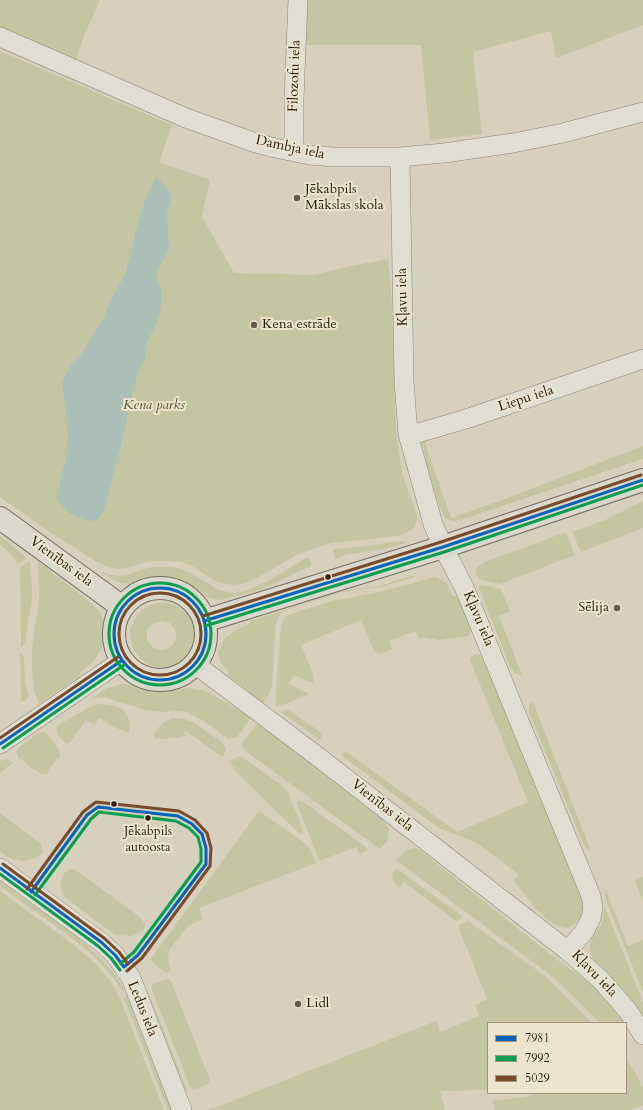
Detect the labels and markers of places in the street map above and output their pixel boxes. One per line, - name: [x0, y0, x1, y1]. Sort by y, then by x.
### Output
- place label: Jēkabpils Mākslas skola: [305, 182, 384, 214]
- marker: Jēkabpils Mākslas skola: [292, 193, 302, 203]
- place label: Kena estrāde: [262, 317, 337, 333]
- marker: Kena estrāde: [249, 320, 259, 330]
- unlabelled marker: [323, 572, 333, 582]
- place label: Sēlija: [578, 600, 609, 616]
- marker: Sēlija: [612, 603, 622, 613]
- unlabelled marker: [109, 799, 119, 809]
- marker: Jēkabpils autoosta: [143, 813, 153, 823]
- place label: Jēkabpils autoosta: [124, 824, 172, 855]
- place label: Lidl: [306, 996, 329, 1012]
- marker: Lidl: [293, 999, 303, 1009]

